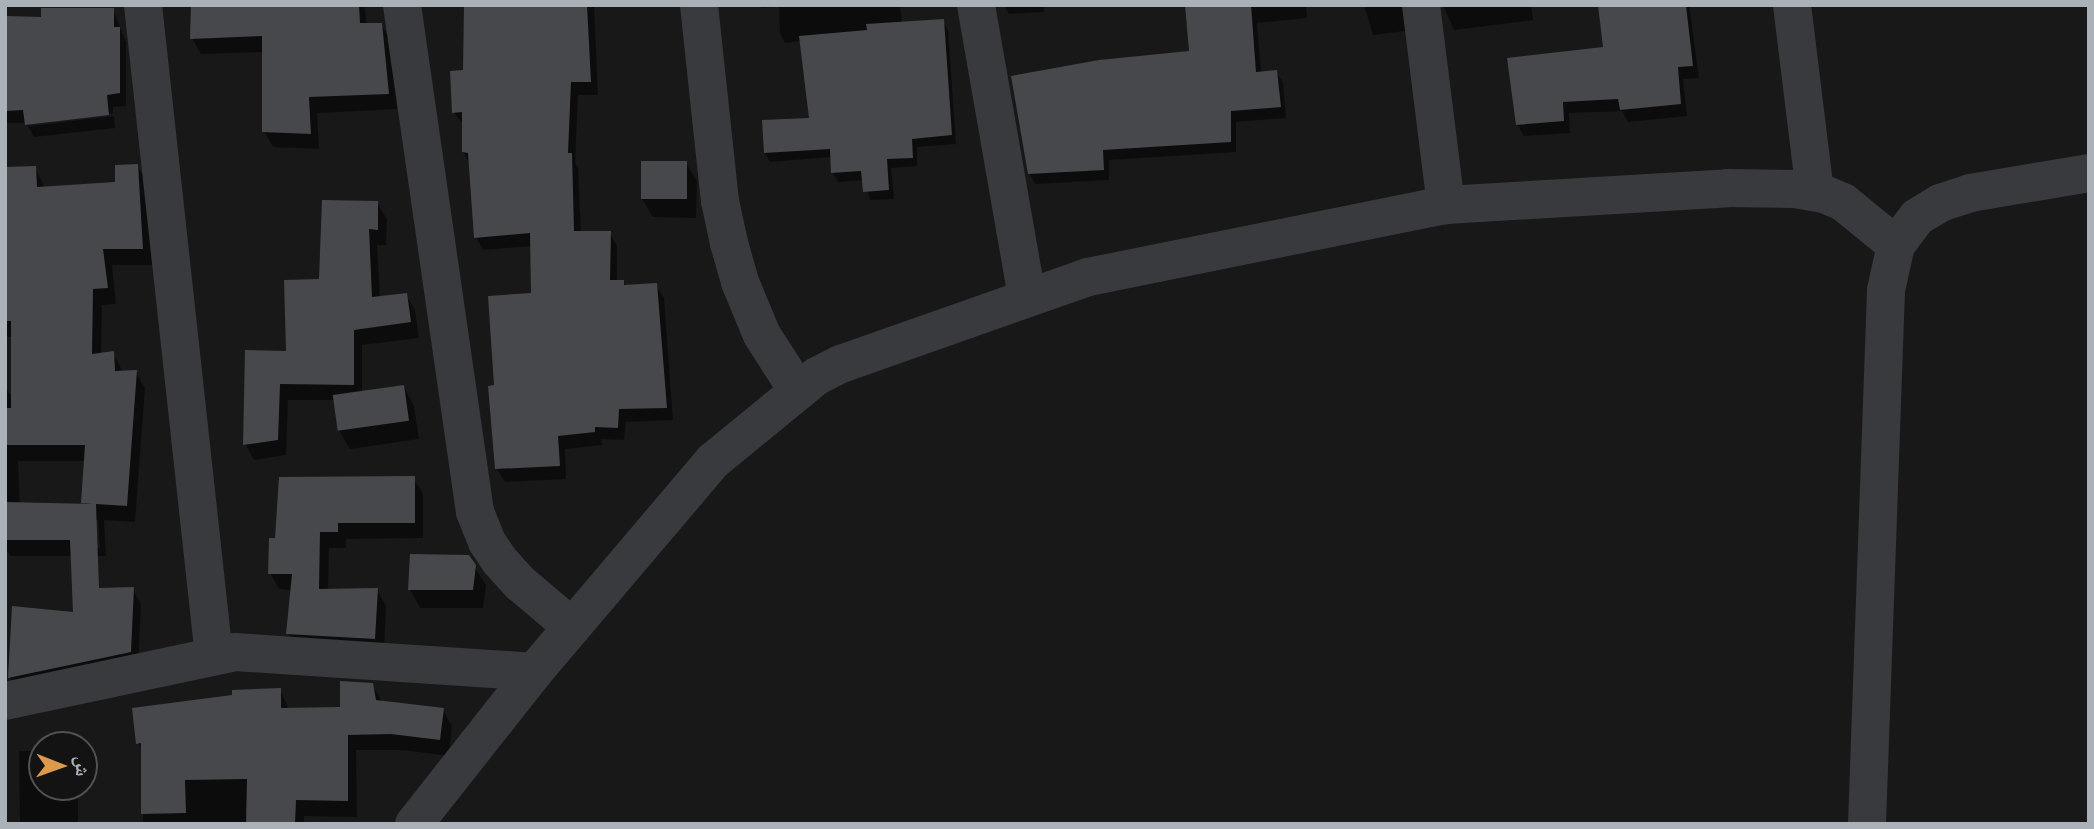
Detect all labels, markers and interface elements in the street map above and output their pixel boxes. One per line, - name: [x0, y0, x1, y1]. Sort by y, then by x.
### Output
- north arrow: [28, 731, 98, 801]
- text: ش: [70, 756, 94, 777]

